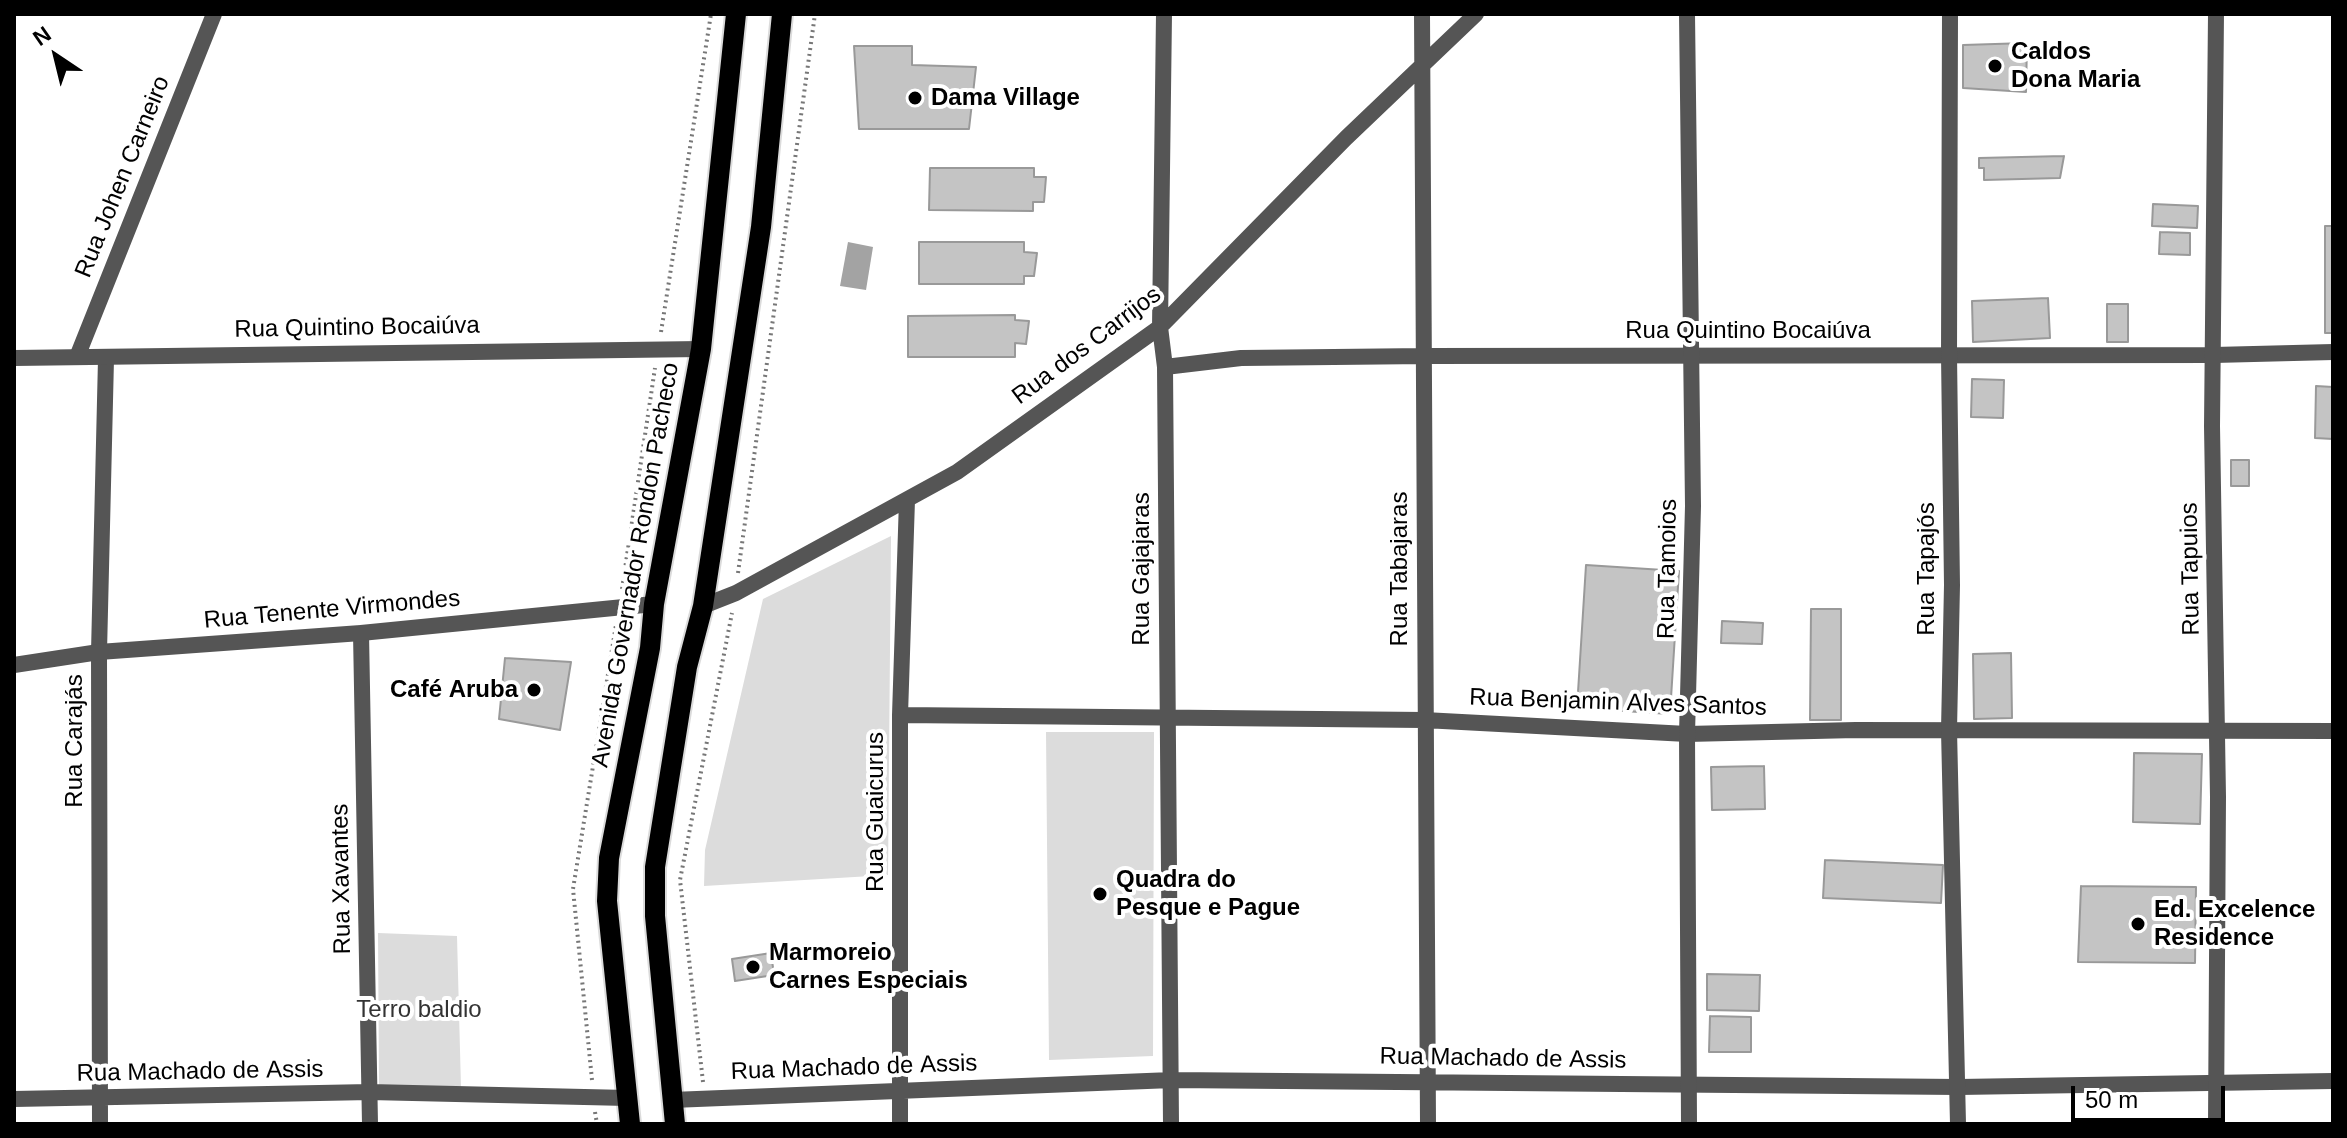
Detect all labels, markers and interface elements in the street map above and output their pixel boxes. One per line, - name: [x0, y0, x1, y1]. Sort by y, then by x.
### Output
- north arrow: [16, 16, 96, 96]
- text: N: [28, 21, 56, 51]
- place label: Caldos Dona Maria: [2011, 38, 2140, 94]
- marker: Caldos Dona Maria: [1986, 57, 2004, 75]
- street label: Rua Johen Carneiro: [69, 72, 177, 282]
- place label: Dama Village: [931, 84, 1080, 112]
- marker: Dama Village: [906, 89, 924, 107]
- street label: Rua dos Carrijos: [1007, 281, 1167, 411]
- street label: Rua Quintino Bocaiúva: [234, 311, 480, 345]
- street label: Rua Quintino Bocaiúva: [1625, 317, 1871, 345]
- street label: Avenida Governador Rondon Pacheco: [586, 360, 686, 770]
- street label: Rua Gajajaras: [1128, 492, 1156, 646]
- street label: Rua Tabajaras: [1386, 492, 1414, 646]
- street label: Rua Tamoios: [1652, 499, 1684, 639]
- street label: Rua Tapajós: [1913, 502, 1941, 636]
- street label: Rua Tapuios: [2175, 502, 2207, 636]
- street label: Rua Tenente Virmondes: [203, 584, 461, 636]
- street label: Rua Carajás: [61, 674, 89, 808]
- place label: Café Aruba: [390, 676, 518, 704]
- marker: Café Aruba: [525, 681, 543, 699]
- street label: Rua Benjamin Alves Santos: [1469, 683, 1767, 723]
- street label: Rua Guaicurus: [862, 732, 890, 892]
- street label: Rua Xavantes: [326, 803, 358, 955]
- place label: Quadra do Pesque e Pague: [1116, 866, 1300, 922]
- marker: Quadra do Pesque e Pague: [1091, 885, 1109, 903]
- place label: Ed. Excelence Residence: [2154, 896, 2315, 952]
- marker: Ed. Excelence Residence: [2129, 915, 2147, 933]
- place label: Marmoreio Carnes Especiais: [769, 939, 968, 995]
- marker: Marmoreio Carnes Especiais: [744, 958, 762, 976]
- park label: Terro baldio: [356, 996, 482, 1024]
- street label: Rua Machado de Assis: [1379, 1042, 1627, 1076]
- street label: Rua Machado de Assis: [730, 1049, 978, 1087]
- street label: Rua Machado de Assis: [76, 1055, 324, 1089]
- scale bar: [2075, 1070, 2229, 1120]
- text: 50 m: [2085, 1086, 2138, 1113]

